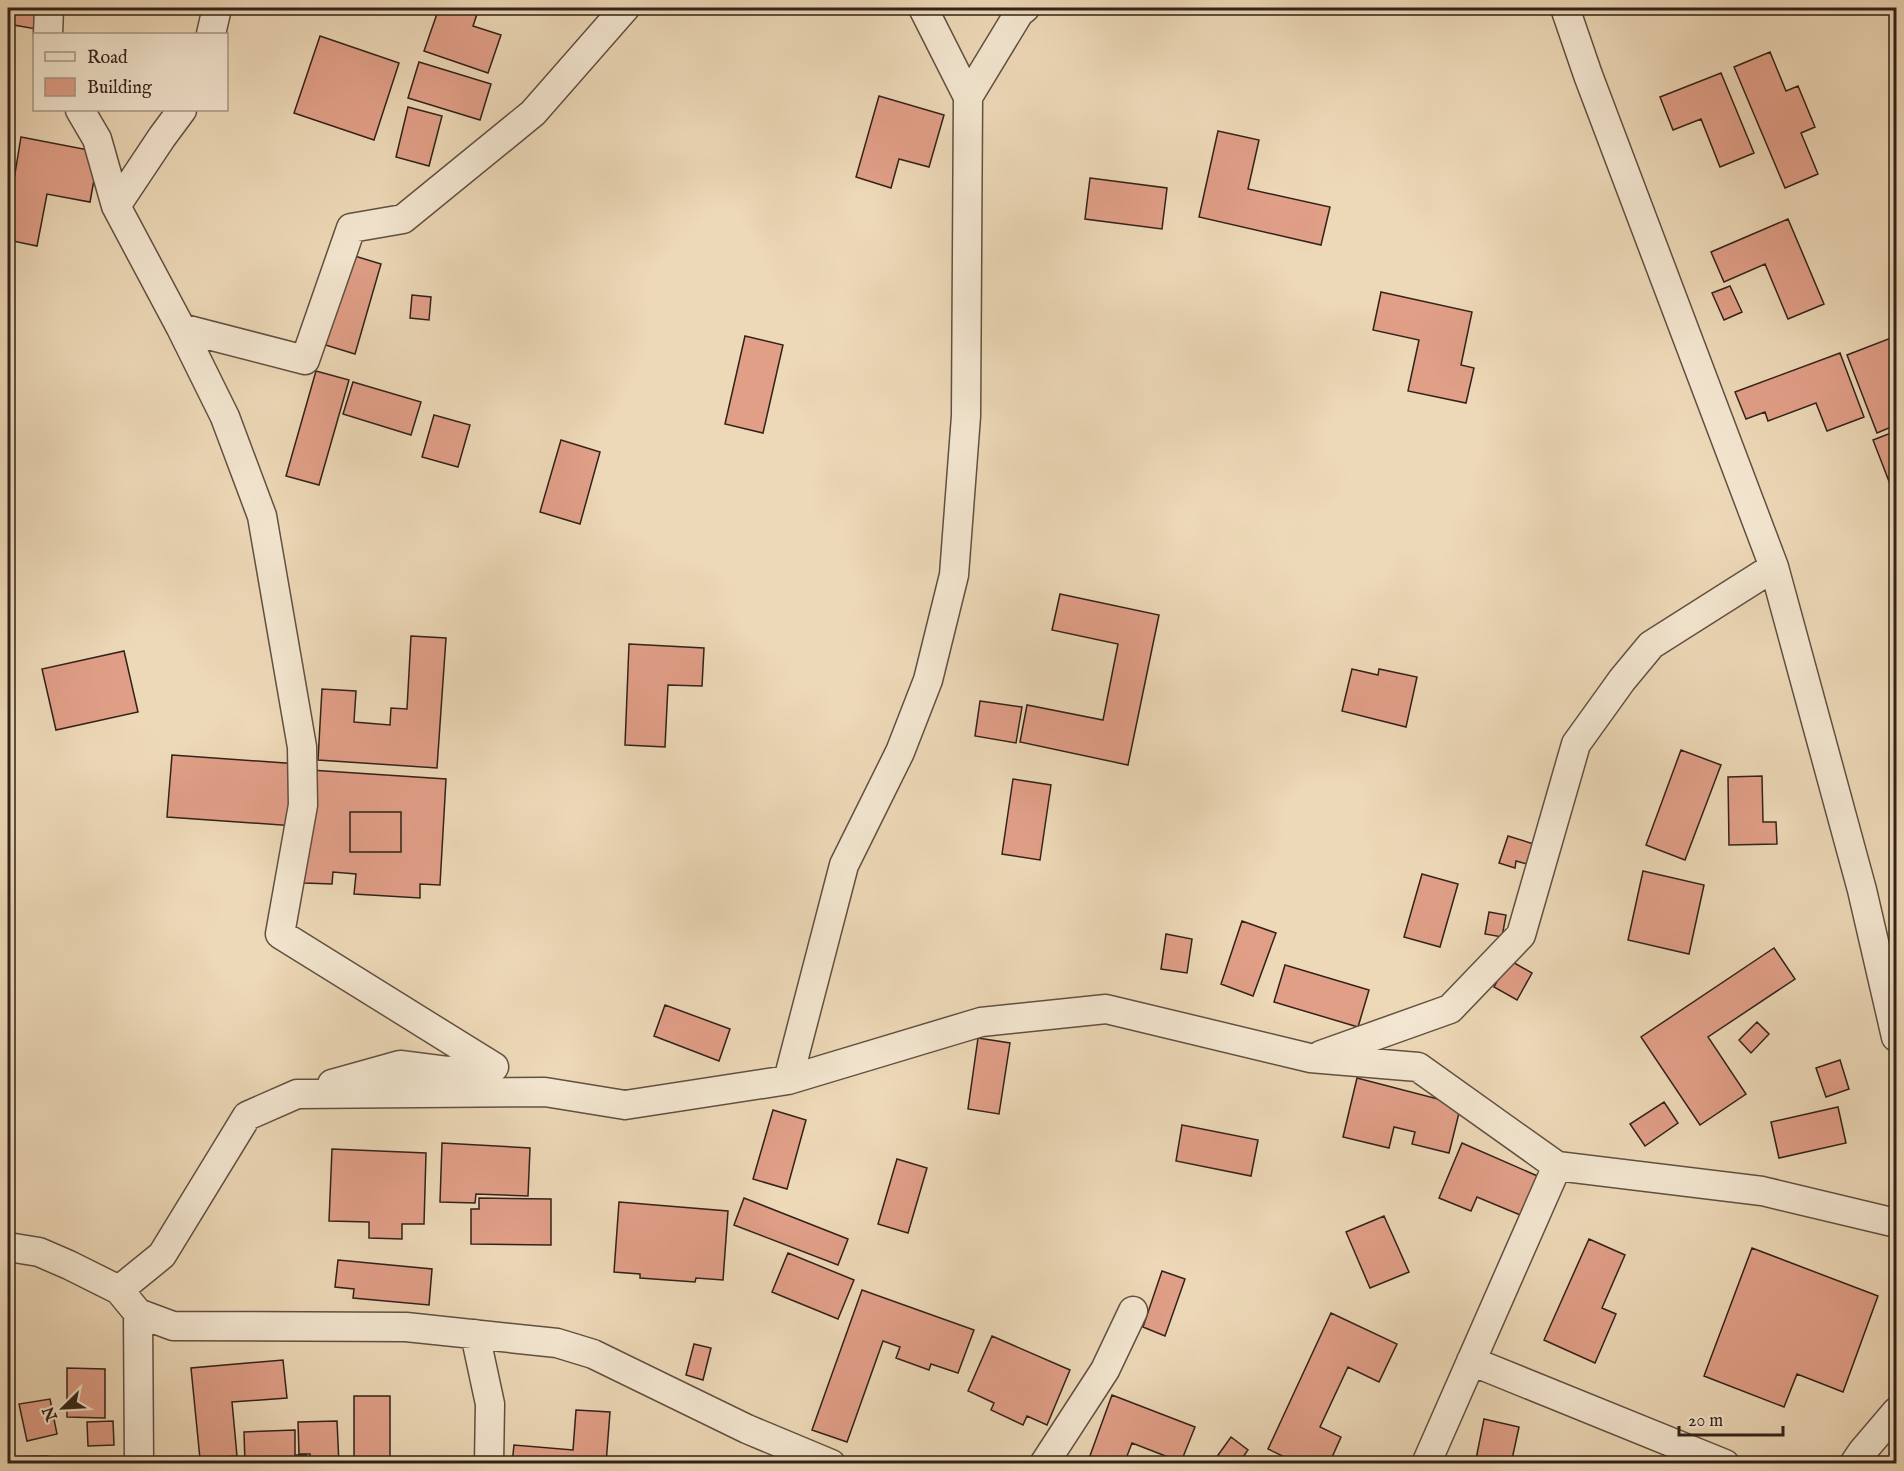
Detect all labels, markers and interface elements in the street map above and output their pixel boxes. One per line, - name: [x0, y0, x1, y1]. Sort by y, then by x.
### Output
- legend: [33, 33, 228, 111]
- text: Road: [87, 47, 128, 70]
- text: Building: [87, 77, 152, 100]
- north arrow: [33, 1378, 93, 1438]
- scale bar: [1679, 1399, 1782, 1437]
- text: N: [39, 1403, 63, 1425]
- text: 20 m: [1688, 1410, 1723, 1433]

